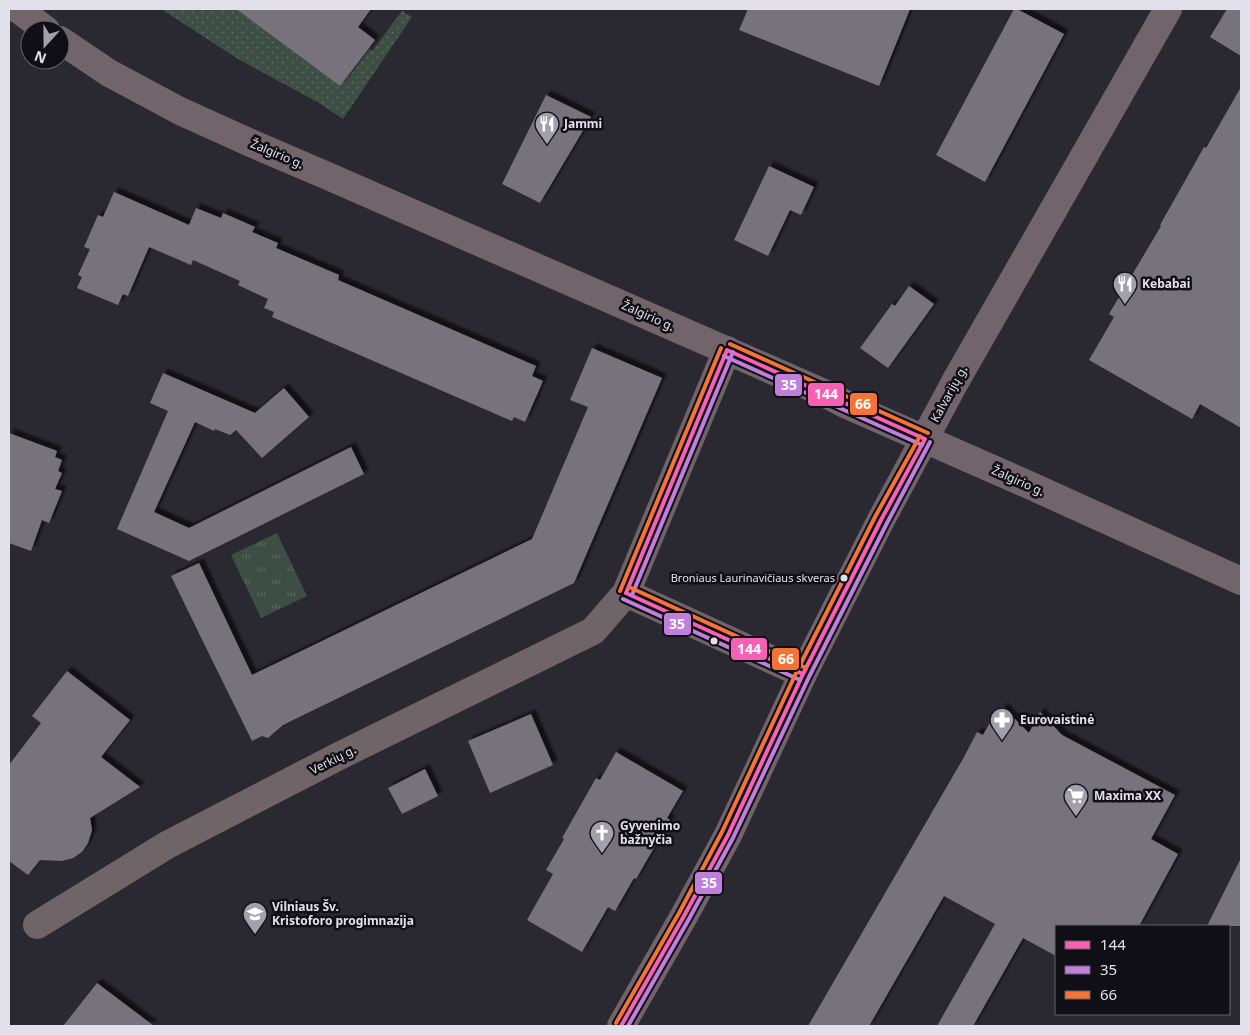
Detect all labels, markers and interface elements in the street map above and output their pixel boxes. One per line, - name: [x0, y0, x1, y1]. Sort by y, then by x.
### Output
- north arrow: [20, 20, 70, 70]
- text: N: [31, 47, 49, 69]
- restaurant icon: Jammi: [534, 111, 560, 145]
- place label: Jammi: [563, 115, 602, 132]
- street label: Žalgirio g.: [248, 135, 306, 172]
- restaurant icon: Kebabai: [1112, 271, 1138, 305]
- place label: Kebabai: [1142, 275, 1190, 292]
- street label: Žalgirio g.: [619, 296, 677, 335]
- street label: Kalvarijų g.: [926, 362, 971, 425]
- line badge: 35: [774, 373, 803, 397]
- text: 35: [781, 375, 797, 394]
- line badge: 144: [807, 382, 845, 407]
- text: 144: [814, 384, 838, 403]
- line badge: 66: [849, 392, 878, 416]
- text: 66: [855, 394, 871, 413]
- street label: Žalgirio g.: [989, 461, 1047, 500]
- place label: Broniaus Laurinavičiaus skveras: [671, 570, 835, 585]
- marker: Broniaus Laurinavičiaus skveras: [839, 573, 849, 583]
- line badge: 35: [663, 612, 692, 636]
- text: 35: [669, 614, 685, 633]
- unlabelled marker: [709, 636, 719, 646]
- line badge: 144: [730, 637, 768, 661]
- text: 144: [737, 639, 761, 658]
- line badge: 66: [771, 647, 800, 671]
- text: 66: [778, 649, 794, 668]
- pharmacy icon: Eurovaistinė: [989, 707, 1015, 741]
- place label: Eurovaistinė: [1020, 711, 1094, 728]
- street label: Verkių g.: [307, 741, 359, 778]
- supermarket icon: Maxima XX: [1063, 783, 1089, 817]
- place label: Maxima XX: [1094, 787, 1161, 804]
- place label: Gyvenimo bažnyčia: [620, 817, 680, 848]
- church icon: Gyvenimo bažnyčia: [589, 820, 615, 854]
- line badge: 35: [694, 871, 723, 895]
- text: 35: [701, 873, 717, 892]
- place label: Vilniaus Šv. Kristoforo progimnazija: [272, 898, 414, 929]
- school or university icon: Vilniaus Šv. Kristoforo progimnazija: [242, 901, 268, 935]
- legend: [1055, 925, 1230, 1015]
- text: 144: [1100, 934, 1126, 954]
- text: 35: [1100, 959, 1117, 979]
- text: 66: [1100, 984, 1117, 1004]

